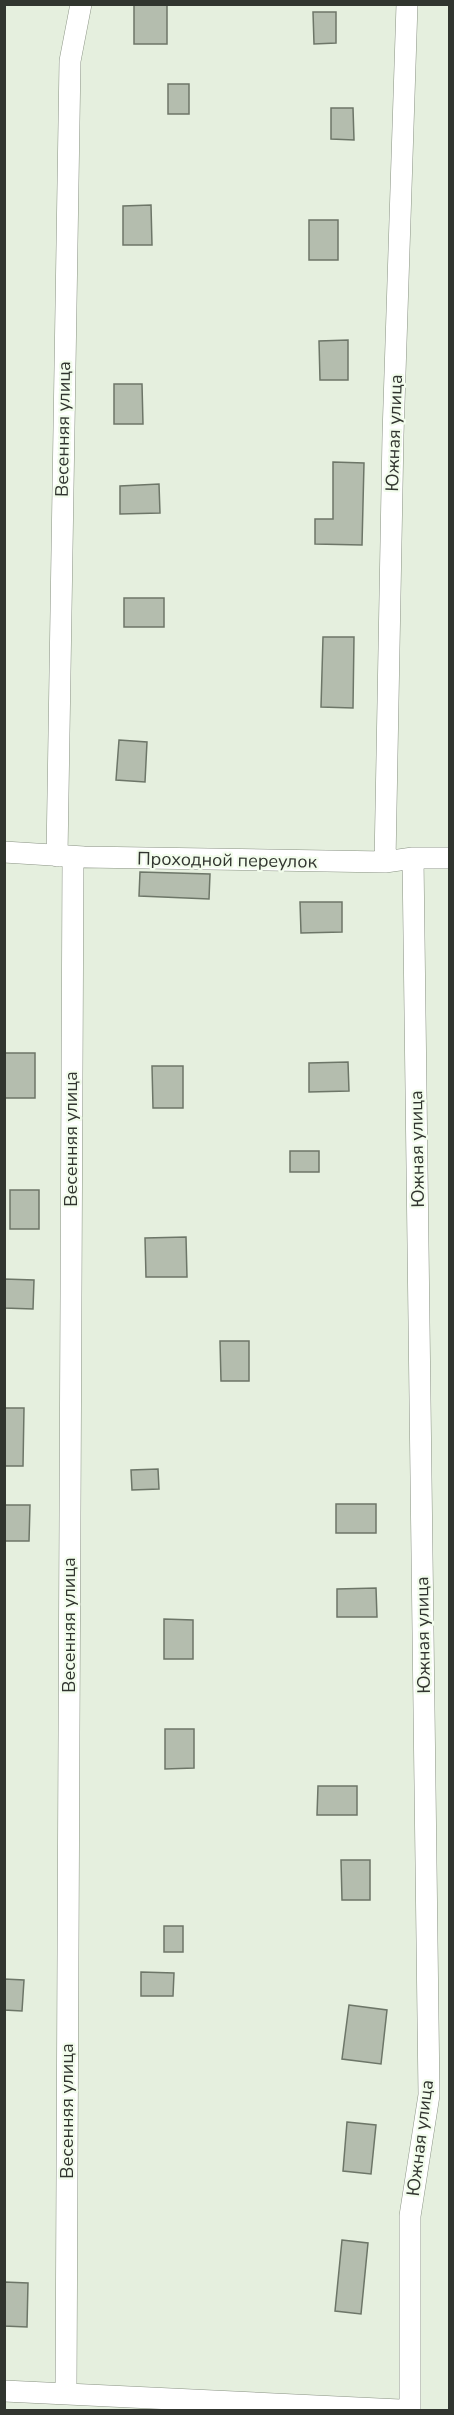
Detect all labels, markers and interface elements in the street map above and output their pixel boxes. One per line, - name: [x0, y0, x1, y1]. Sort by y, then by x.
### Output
- street label: Весенняя улица: [50, 361, 76, 497]
- street label: Южная улица: [380, 374, 408, 492]
- street label: Проходной переулок: [137, 846, 318, 874]
- street label: Весенняя улица: [59, 1071, 83, 1207]
- street label: Южная улица: [404, 1090, 430, 1208]
- street label: Весенняя улица: [57, 1557, 81, 1693]
- street label: Южная улица: [410, 1576, 436, 1694]
- street label: Весенняя улица: [55, 2043, 79, 2179]
- street label: Южная улица: [401, 2078, 439, 2198]

